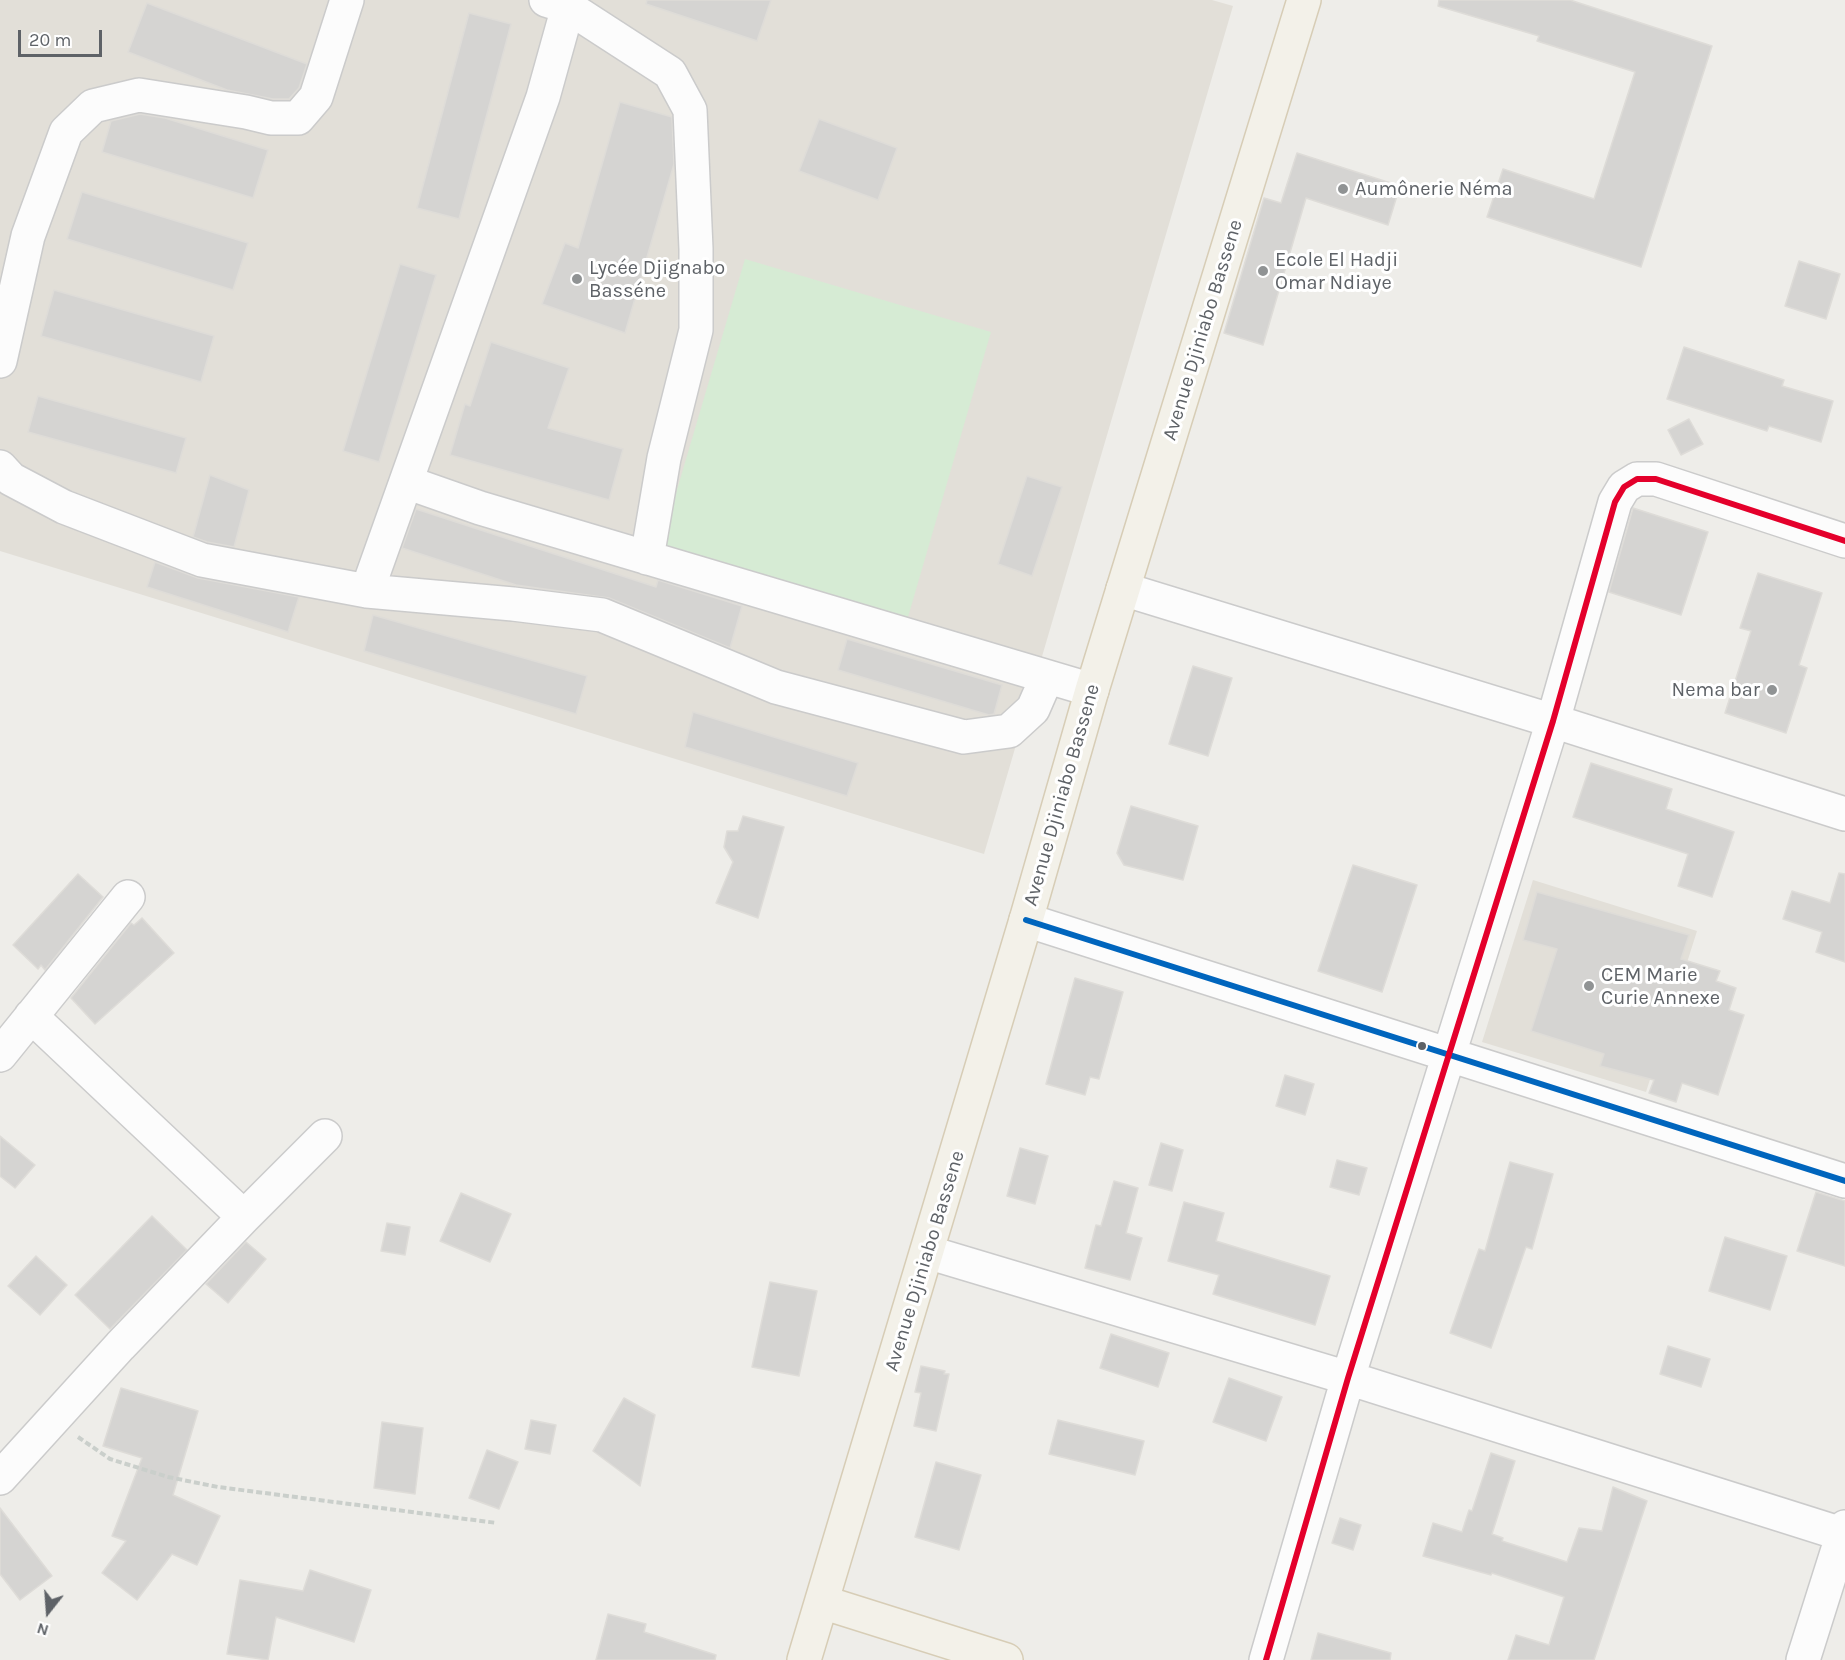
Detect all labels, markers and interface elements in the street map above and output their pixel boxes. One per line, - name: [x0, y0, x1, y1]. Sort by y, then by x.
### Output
- scale bar: [21, 18, 105, 56]
- text: 20 m: [29, 29, 71, 51]
- place label: Aumônerie Néma: [1355, 177, 1512, 201]
- marker: Aumônerie Néma: [1336, 182, 1350, 196]
- street label: Avenue Djiniabo Bassene: [1158, 217, 1248, 443]
- place label: Ecole El Hadji Omar Ndiaye: [1275, 248, 1398, 295]
- place label: Lycée Djignabo Basséne: [589, 256, 725, 303]
- marker: Ecole El Hadji Omar Ndiaye: [1256, 264, 1270, 278]
- marker: Lycée Djignabo Basséne: [570, 272, 584, 286]
- place label: Nema bar: [1671, 678, 1760, 702]
- street label: Avenue Djiniabo Bassene: [1019, 681, 1105, 909]
- marker: Nema bar: [1765, 683, 1779, 697]
- place label: CEM Marie Curie Annexe: [1601, 963, 1720, 1010]
- marker: CEM Marie Curie Annexe: [1582, 979, 1596, 993]
- unlabelled marker: [1416, 1040, 1428, 1052]
- street label: Avenue Djiniabo Bassene: [880, 1148, 970, 1374]
- north arrow: [18, 1582, 78, 1642]
- text: N: [34, 1619, 51, 1640]

